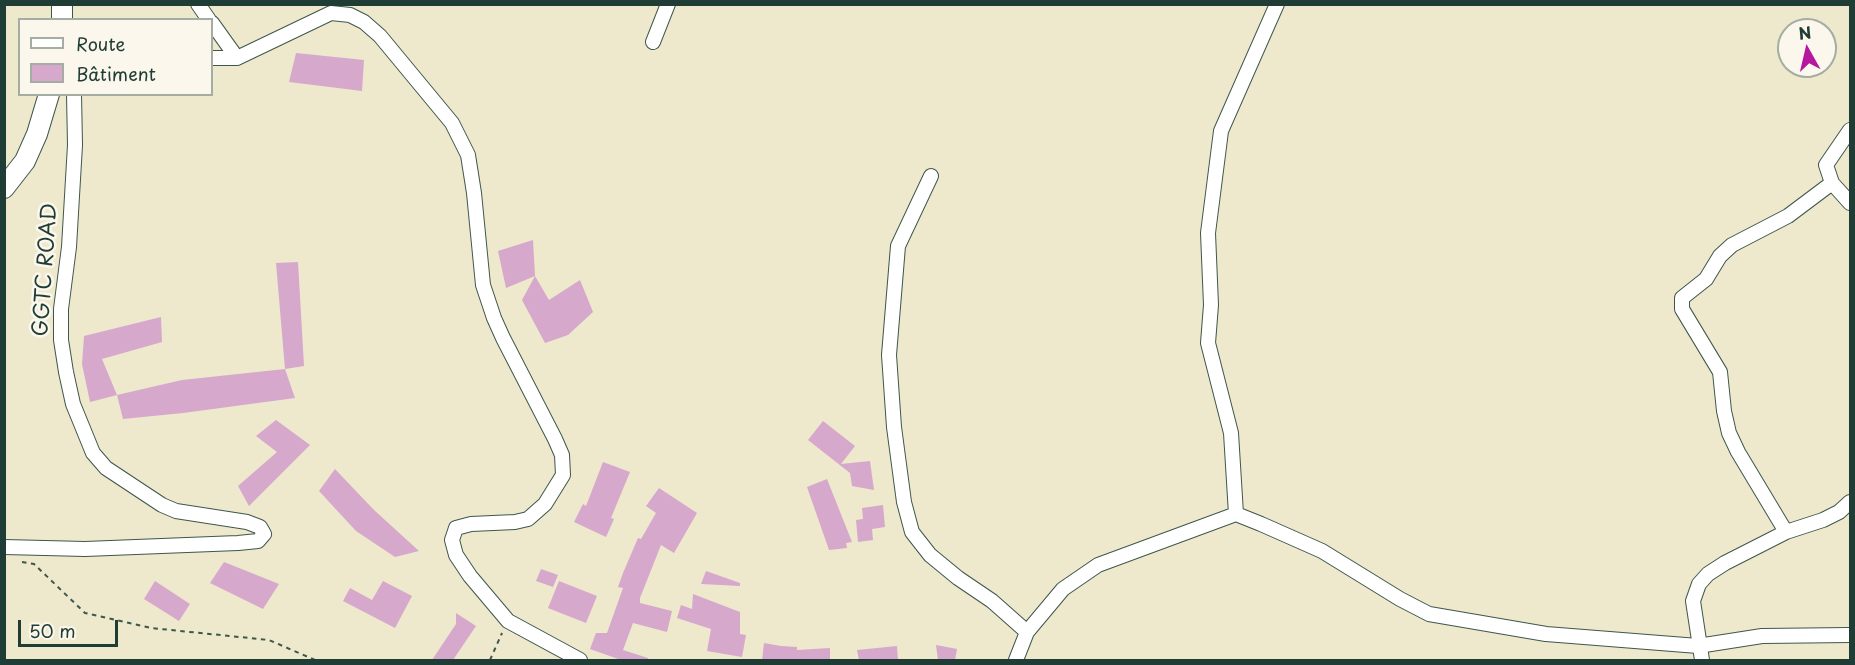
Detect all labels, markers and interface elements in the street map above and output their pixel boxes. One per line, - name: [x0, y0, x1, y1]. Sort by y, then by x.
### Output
- legend: [18, 18, 213, 96]
- north arrow: [1777, 18, 1837, 78]
- text: N: [1797, 19, 1813, 45]
- text: Route: [76, 30, 125, 57]
- text: Bâtiment: [76, 60, 156, 87]
- street label: GGTC ROAD: [29, 202, 63, 338]
- scale bar: [21, 608, 122, 646]
- text: 50 m: [29, 617, 76, 644]

